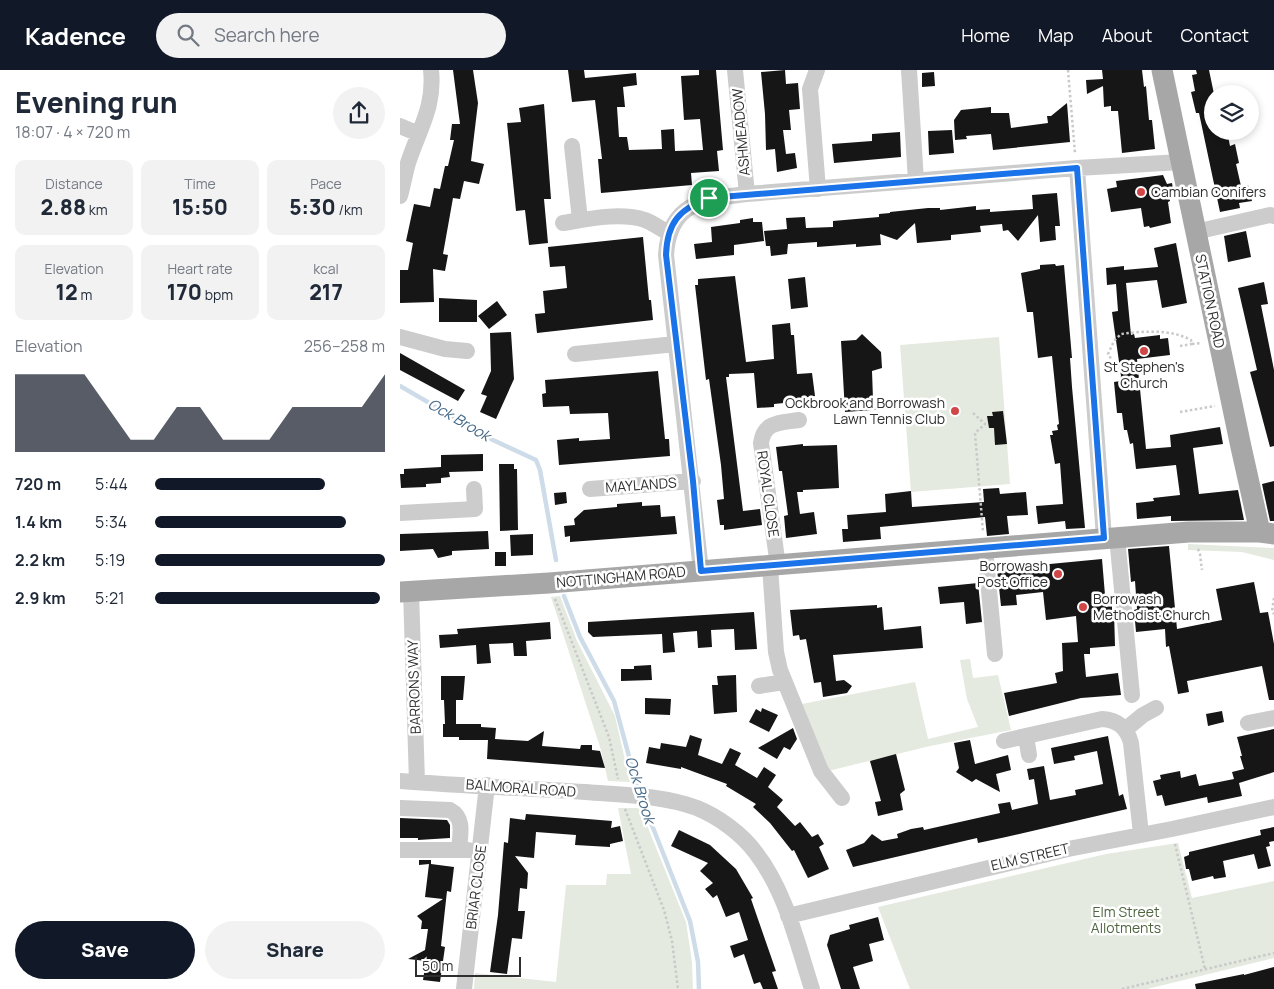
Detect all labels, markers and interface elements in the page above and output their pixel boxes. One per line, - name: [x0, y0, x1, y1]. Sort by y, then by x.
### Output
- search box: [156, 13, 506, 58]
- text: Kadence: [25, 19, 126, 52]
- icon: search: [174, 21, 202, 49]
- text: Search here: [214, 22, 320, 48]
- text: Home: [961, 23, 1010, 47]
- text: Map: [1038, 23, 1074, 47]
- text: About: [1102, 23, 1152, 47]
- text: Contact: [1180, 23, 1249, 47]
- text: Evening run: [15, 83, 178, 121]
- map controls: [1204, 85, 1259, 140]
- button: layers: [1204, 85, 1259, 140]
- button: share: [333, 87, 385, 139]
- street label: ASHMEADOW: [727, 88, 754, 177]
- text: 18:07 · 4 × 720 m: [15, 121, 130, 143]
- text: Distance: [45, 174, 103, 193]
- text: Time: [184, 174, 216, 193]
- text: Pace: [310, 174, 342, 193]
- pin: [688, 177, 730, 219]
- place label: Cambian Conifers: [1151, 182, 1266, 201]
- icon: arrive: [695, 184, 723, 212]
- marker: Cambian Conifers: [1135, 186, 1147, 198]
- text: 2.88: [40, 193, 86, 221]
- text: 15:50: [172, 193, 228, 221]
- text: 5:30: [289, 193, 336, 221]
- text: km: [86, 200, 108, 219]
- text: /km: [336, 200, 363, 219]
- street label: STATION ROAD: [1191, 252, 1230, 350]
- text: Elevation: [44, 259, 104, 278]
- text: Heart rate: [168, 259, 232, 278]
- text: kcal: [313, 259, 339, 278]
- text: 12: [56, 278, 78, 306]
- text: 170: [167, 278, 202, 306]
- text: 217: [309, 278, 343, 306]
- text: m: [78, 285, 92, 304]
- text: bpm: [202, 285, 233, 304]
- text: Elevation: [15, 335, 83, 357]
- text: 256–258 m: [304, 335, 385, 357]
- marker: St Stephen's Church: [1138, 345, 1150, 357]
- place label: St Stephen's Church: [1104, 357, 1184, 392]
- water label: Ock Brook: [424, 393, 497, 447]
- place label: Ockbrook and Borrowash Lawn Tennis Club: [785, 393, 945, 428]
- marker: Ockbrook and Borrowash Lawn Tennis Club: [949, 405, 961, 417]
- street label: ROYAL CLOSE: [753, 449, 784, 538]
- text: 720 m: [15, 473, 61, 495]
- text: 5:44: [95, 473, 128, 495]
- street label: MAYLANDS: [605, 473, 678, 496]
- text: 1.4 km: [15, 511, 62, 533]
- text: 5:34: [95, 511, 127, 533]
- text: 2.2 km: [15, 549, 65, 571]
- text: 5:19: [95, 549, 125, 571]
- place label: Borrowash Post Office: [977, 556, 1048, 591]
- street label: NOTTINGHAM ROAD: [556, 561, 686, 592]
- marker: Borrowash Post Office: [1052, 568, 1064, 580]
- text: 2.9 km: [15, 587, 66, 609]
- text: 5:21: [95, 587, 124, 609]
- place label: Borrowash Methodist Church: [1093, 589, 1210, 624]
- marker: Borrowash Methodist Church: [1077, 601, 1089, 613]
- street label: BARRONS WAY: [402, 639, 425, 734]
- water label: Ock Brook: [620, 754, 661, 828]
- street label: BALMORAL ROAD: [465, 774, 577, 801]
- street label: ELM STREET: [989, 838, 1072, 875]
- street label: BRIAR CLOSE: [461, 844, 490, 930]
- park label: Elm Street Allotments: [1091, 902, 1161, 937]
- button: Save: [15, 921, 195, 979]
- button: Share: [205, 921, 385, 979]
- scale bar: [415, 954, 521, 977]
- text: 50 m: [422, 956, 453, 975]

